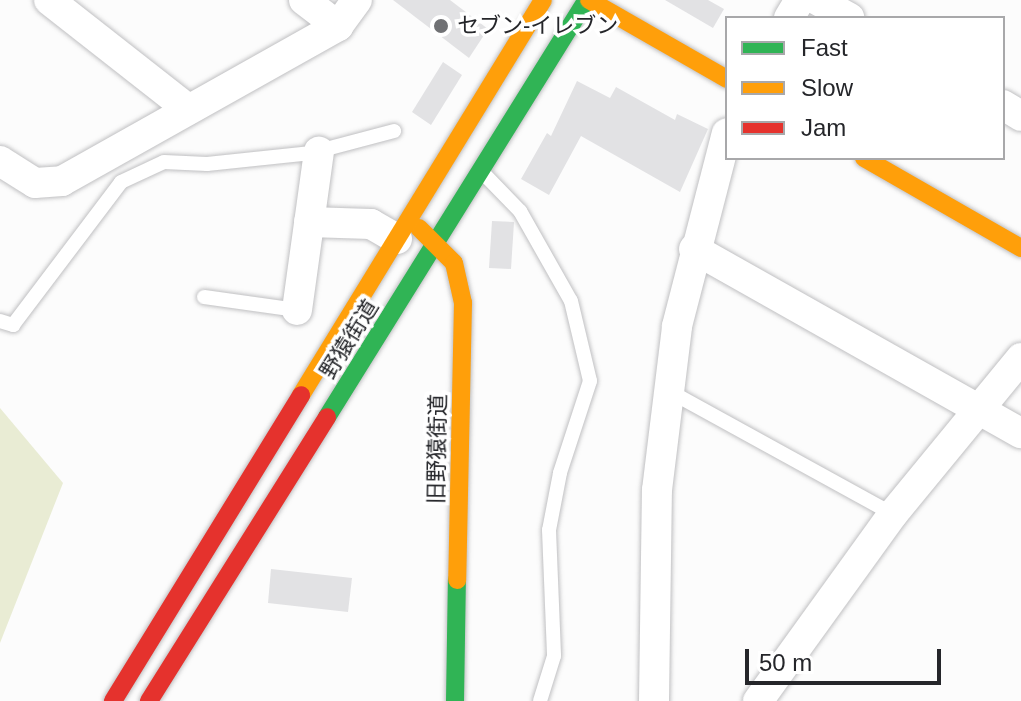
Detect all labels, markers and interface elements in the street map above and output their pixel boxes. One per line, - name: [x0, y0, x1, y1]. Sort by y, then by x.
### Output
- place label: セブン-イレブン: [457, 13, 618, 39]
- legend: [725, 16, 1005, 160]
- marker: セブン-イレブン: [432, 17, 450, 35]
- text: Fast: [801, 34, 848, 61]
- text: Slow: [801, 74, 853, 101]
- text: Jam: [801, 114, 846, 141]
- street label: 野猿街道: [314, 295, 384, 383]
- street label: 旧野猿街道: [423, 394, 451, 504]
- scale bar: [749, 633, 945, 683]
- text: 50 m: [759, 649, 812, 676]

